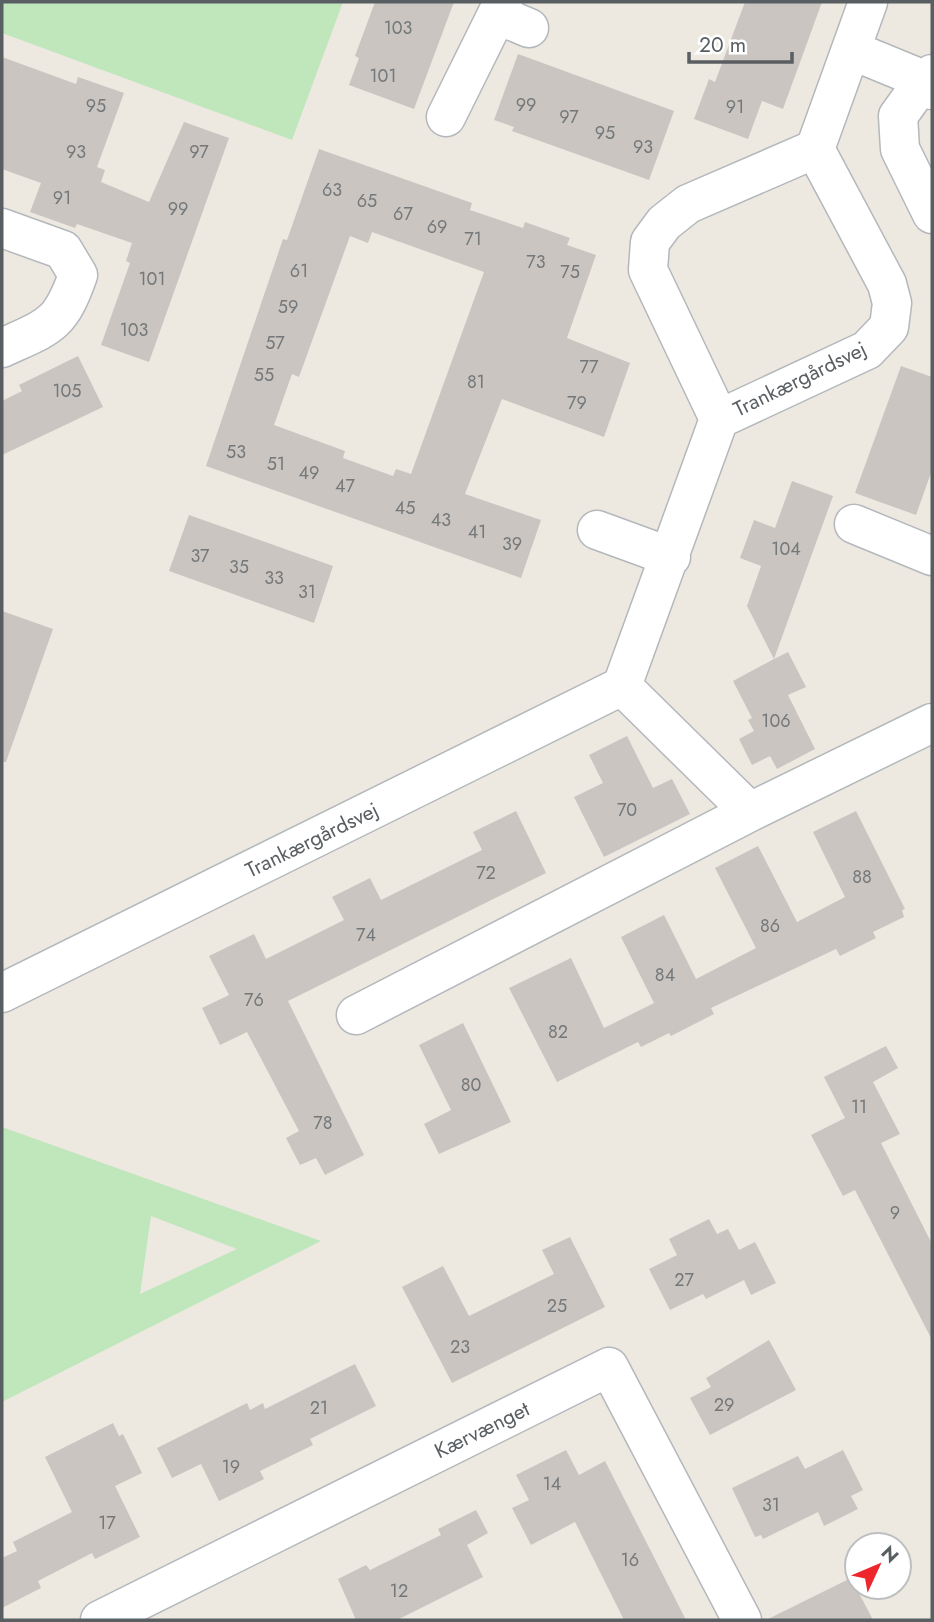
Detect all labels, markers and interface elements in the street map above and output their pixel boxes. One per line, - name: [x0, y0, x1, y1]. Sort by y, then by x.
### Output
- house number: 103: [384, 15, 413, 41]
- scale bar: [689, 21, 792, 65]
- text: 20 m: [699, 30, 746, 60]
- house number: 101: [370, 63, 397, 89]
- house number: 99: [516, 92, 536, 118]
- house number: 95: [86, 93, 106, 119]
- house number: 91: [726, 94, 744, 120]
- house number: 97: [559, 104, 579, 130]
- house number: 95: [595, 120, 615, 146]
- house number: 93: [633, 134, 653, 160]
- house number: 93: [66, 139, 86, 165]
- house number: 97: [189, 139, 209, 165]
- house number: 63: [322, 177, 342, 203]
- house number: 91: [53, 185, 71, 211]
- house number: 65: [357, 188, 377, 214]
- house number: 99: [168, 196, 188, 222]
- house number: 67: [393, 201, 413, 227]
- house number: 69: [427, 214, 447, 240]
- house number: 71: [464, 226, 482, 252]
- house number: 73: [526, 249, 546, 275]
- house number: 61: [290, 258, 308, 284]
- house number: 75: [560, 259, 580, 285]
- house number: 101: [139, 266, 166, 292]
- house number: 59: [278, 294, 298, 320]
- house number: 103: [120, 317, 149, 343]
- house number: 57: [265, 330, 285, 356]
- street label: Trankærgårdsvej: [728, 334, 872, 424]
- house number: 77: [580, 354, 599, 380]
- house number: 55: [254, 362, 274, 388]
- house number: 81: [467, 369, 485, 395]
- house number: 105: [52, 378, 82, 404]
- house number: 79: [567, 390, 587, 416]
- house number: 53: [226, 439, 246, 465]
- house number: 51: [267, 451, 285, 477]
- house number: 49: [299, 460, 319, 486]
- house number: 47: [335, 473, 356, 499]
- house number: 45: [395, 495, 415, 521]
- house number: 43: [431, 507, 451, 533]
- house number: 41: [468, 519, 486, 545]
- house number: 39: [502, 531, 522, 557]
- house number: 104: [771, 536, 801, 562]
- house number: 37: [190, 543, 210, 569]
- house number: 35: [229, 554, 249, 580]
- house number: 33: [264, 565, 284, 591]
- house number: 31: [298, 579, 316, 605]
- house number: 106: [761, 708, 791, 734]
- street label: Trankærgårdsvej: [240, 795, 384, 885]
- house number: 70: [617, 797, 637, 823]
- house number: 72: [476, 860, 496, 886]
- house number: 88: [852, 864, 872, 890]
- house number: 86: [760, 913, 780, 939]
- house number: 74: [356, 922, 376, 948]
- house number: 84: [655, 962, 675, 988]
- house number: 76: [244, 987, 264, 1013]
- house number: 82: [548, 1019, 568, 1045]
- house number: 80: [461, 1072, 482, 1098]
- house number: 11: [851, 1094, 867, 1120]
- house number: 78: [313, 1110, 333, 1136]
- house number: 9: [890, 1200, 900, 1226]
- house number: 27: [674, 1267, 694, 1293]
- house number: 25: [547, 1293, 567, 1319]
- house number: 23: [450, 1334, 470, 1360]
- house number: 29: [714, 1392, 734, 1418]
- street label: Kærvænget: [429, 1394, 535, 1466]
- house number: 21: [310, 1395, 328, 1421]
- house number: 19: [222, 1454, 240, 1480]
- house number: 14: [543, 1471, 561, 1497]
- house number: 31: [762, 1492, 780, 1518]
- house number: 17: [98, 1510, 116, 1536]
- north arrow: [843, 1531, 913, 1601]
- text: N: [875, 1540, 905, 1569]
- house number: 16: [621, 1547, 639, 1573]
- house number: 12: [390, 1578, 408, 1604]

